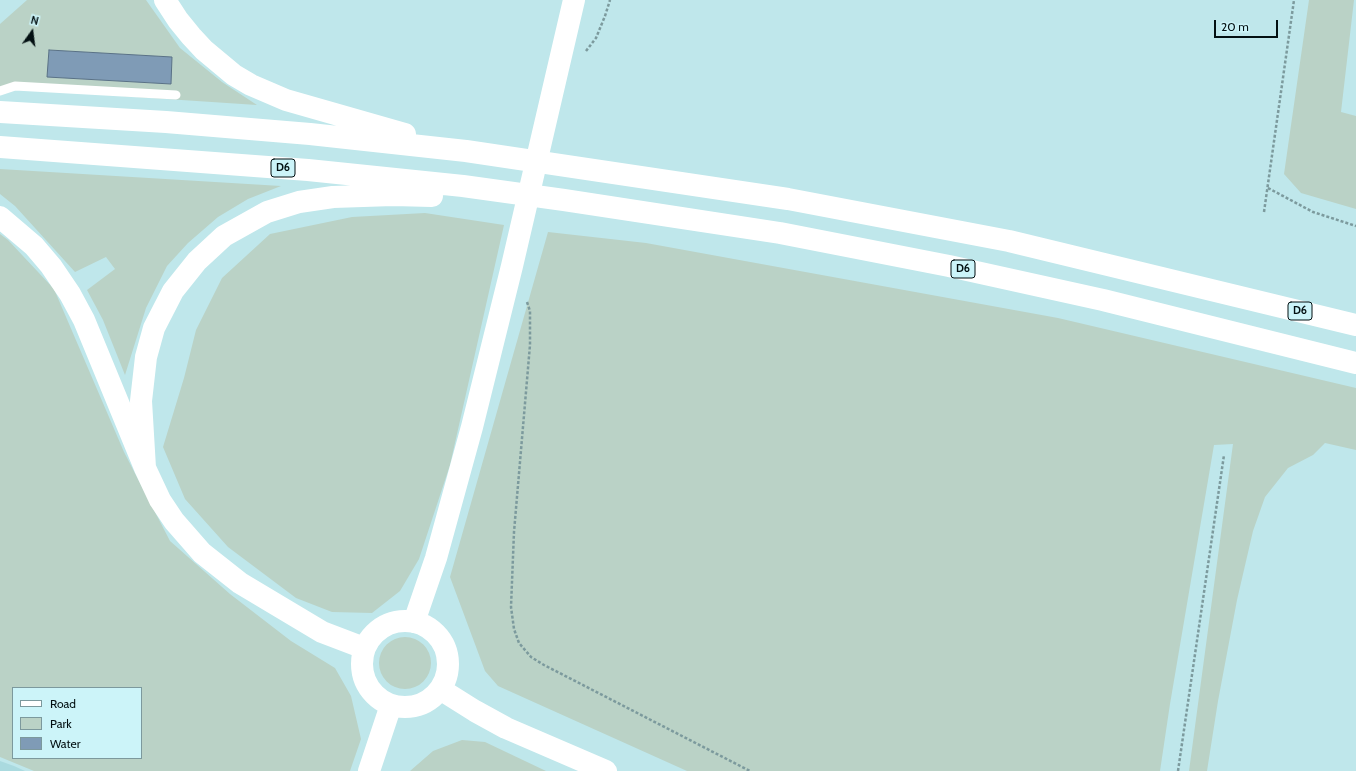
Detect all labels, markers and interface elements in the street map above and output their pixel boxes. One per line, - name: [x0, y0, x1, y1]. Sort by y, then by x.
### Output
- north arrow: [12, 12, 52, 52]
- scale bar: [1216, 12, 1280, 38]
- text: N: [29, 13, 40, 28]
- text: 20 m: [1221, 19, 1249, 34]
- road number: D6: [271, 159, 295, 177]
- road number: D6: [951, 260, 975, 278]
- road number: D6: [1288, 302, 1312, 320]
- legend: [12, 687, 142, 759]
- text: Road: [50, 696, 76, 711]
- text: Park: [50, 716, 72, 731]
- text: Water: [50, 736, 80, 751]

